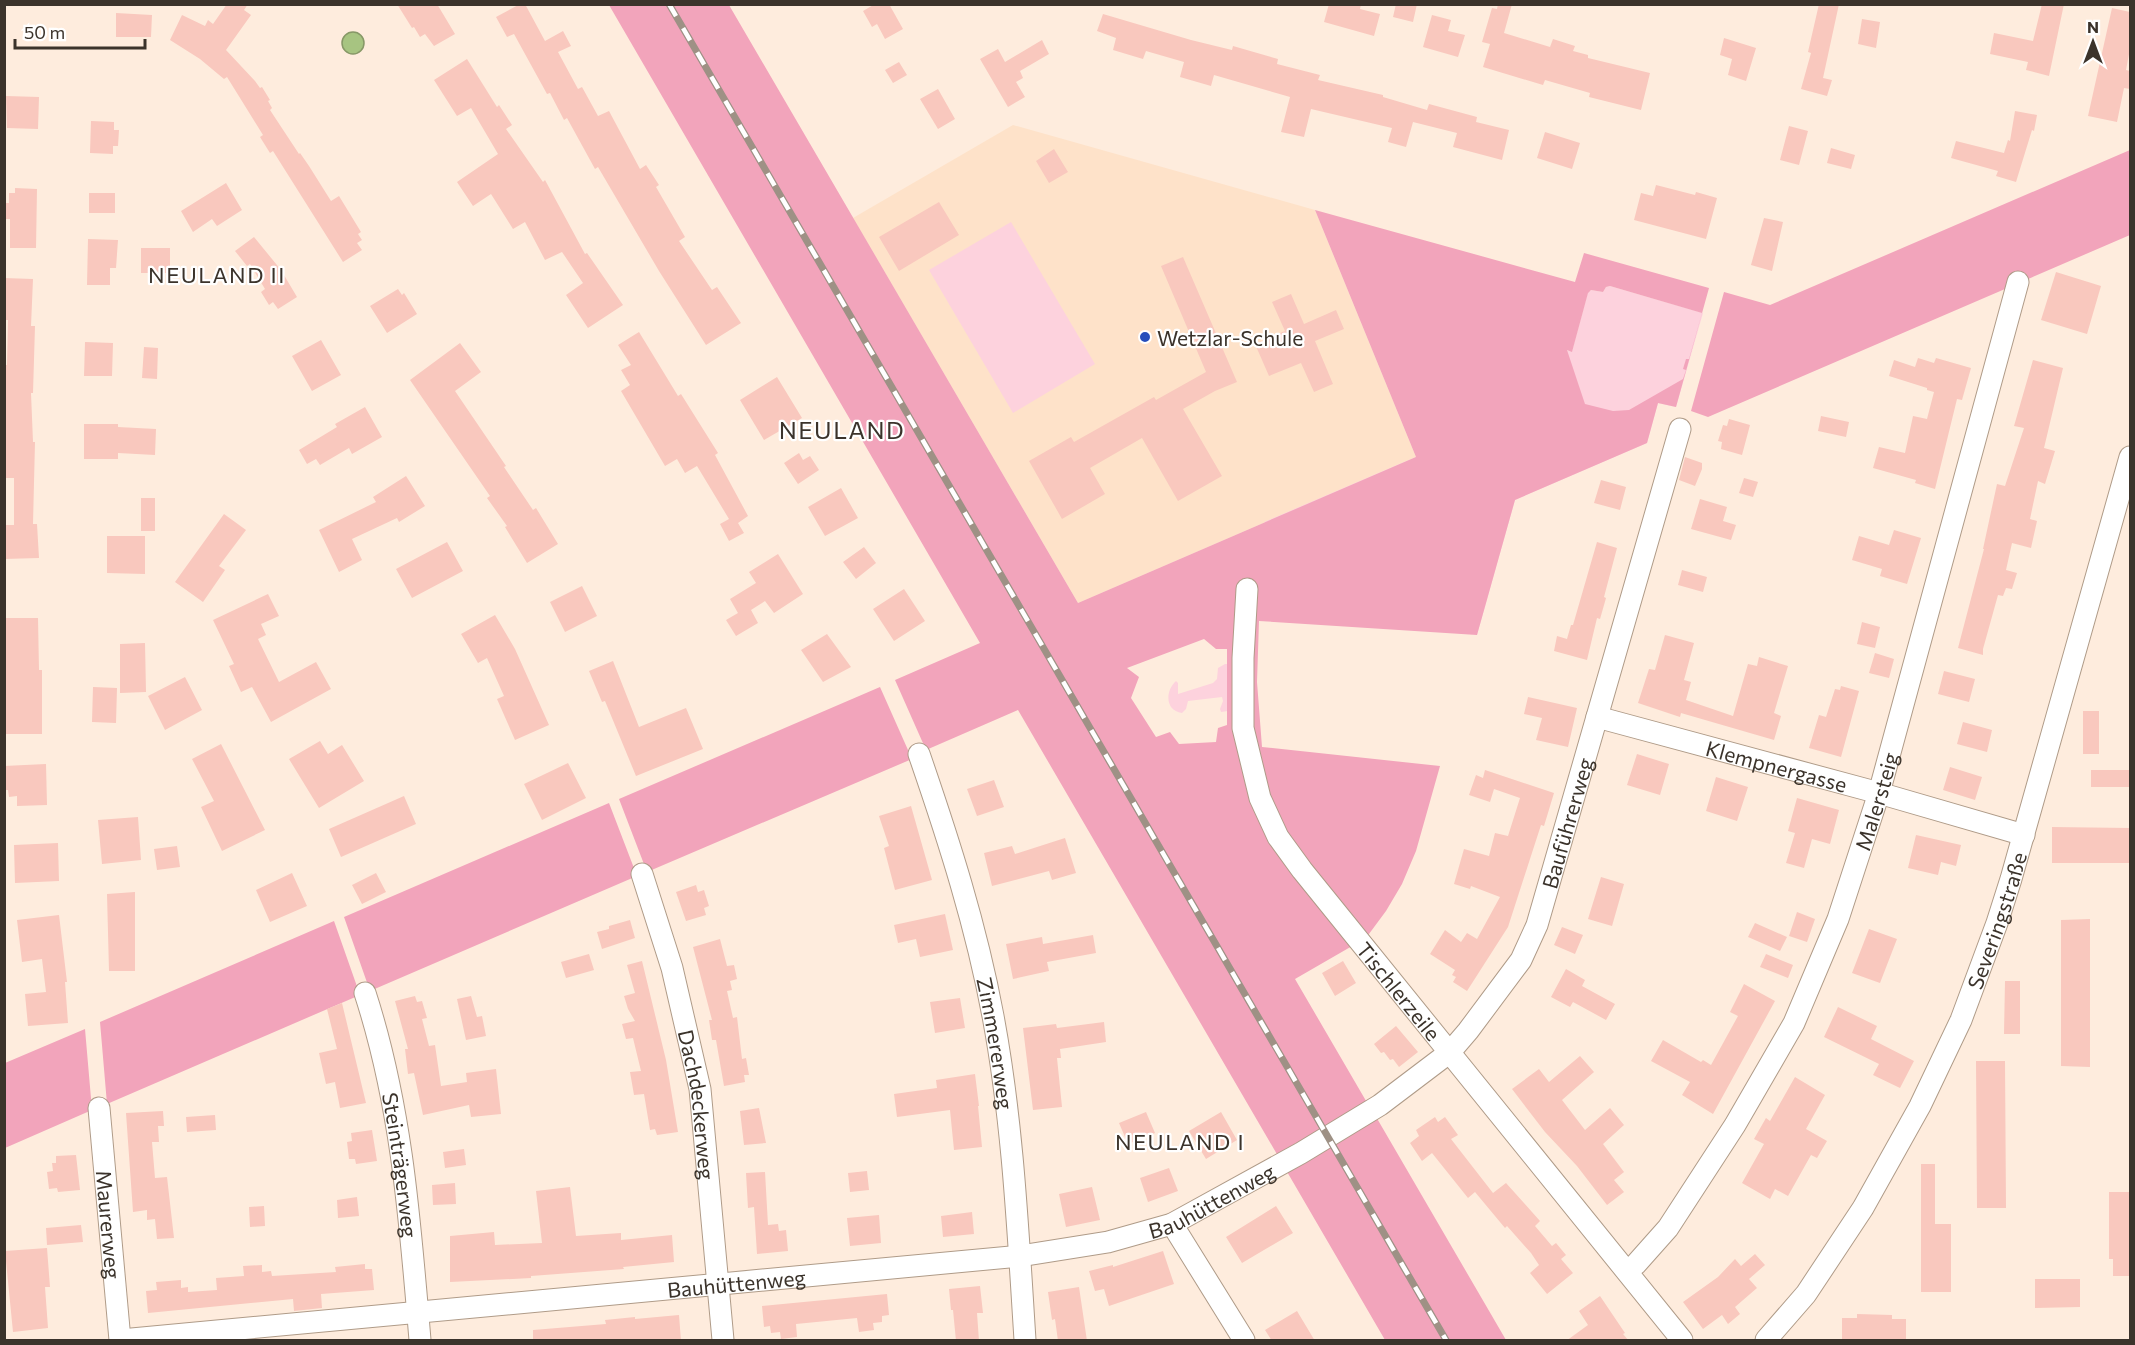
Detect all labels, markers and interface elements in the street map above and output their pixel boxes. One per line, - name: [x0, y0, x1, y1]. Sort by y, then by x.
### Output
- scale bar: [15, 12, 146, 50]
- north arrow: [2063, 12, 2123, 72]
- text: N: [2087, 17, 2099, 36]
- text: 50 m: [24, 21, 65, 43]
- district label: NEULAND II: [148, 261, 286, 288]
- place label: Wetzlar-Schule: [1157, 325, 1303, 350]
- marker: Wetzlar-Schule: [1138, 330, 1152, 344]
- district label: NEULAND: [779, 415, 905, 444]
- street label: Klempnergasse: [1703, 734, 1850, 796]
- street label: Malersteig: [1849, 749, 1902, 853]
- street label: Bauführerweg: [1536, 755, 1597, 891]
- street label: Severingstraße: [1961, 849, 2031, 992]
- street label: Tischlerzeile: [1352, 936, 1447, 1045]
- street label: Zimmererweg: [973, 975, 1019, 1111]
- street label: Dachdeckerweg: [674, 1027, 721, 1181]
- street label: Steinträgerweg: [378, 1090, 423, 1239]
- district label: NEULAND I: [1115, 1128, 1245, 1155]
- street label: Bauhüttenweg: [1146, 1158, 1279, 1243]
- street label: Maurerweg: [92, 1169, 127, 1280]
- street label: Bauhüttenweg: [666, 1264, 807, 1301]

